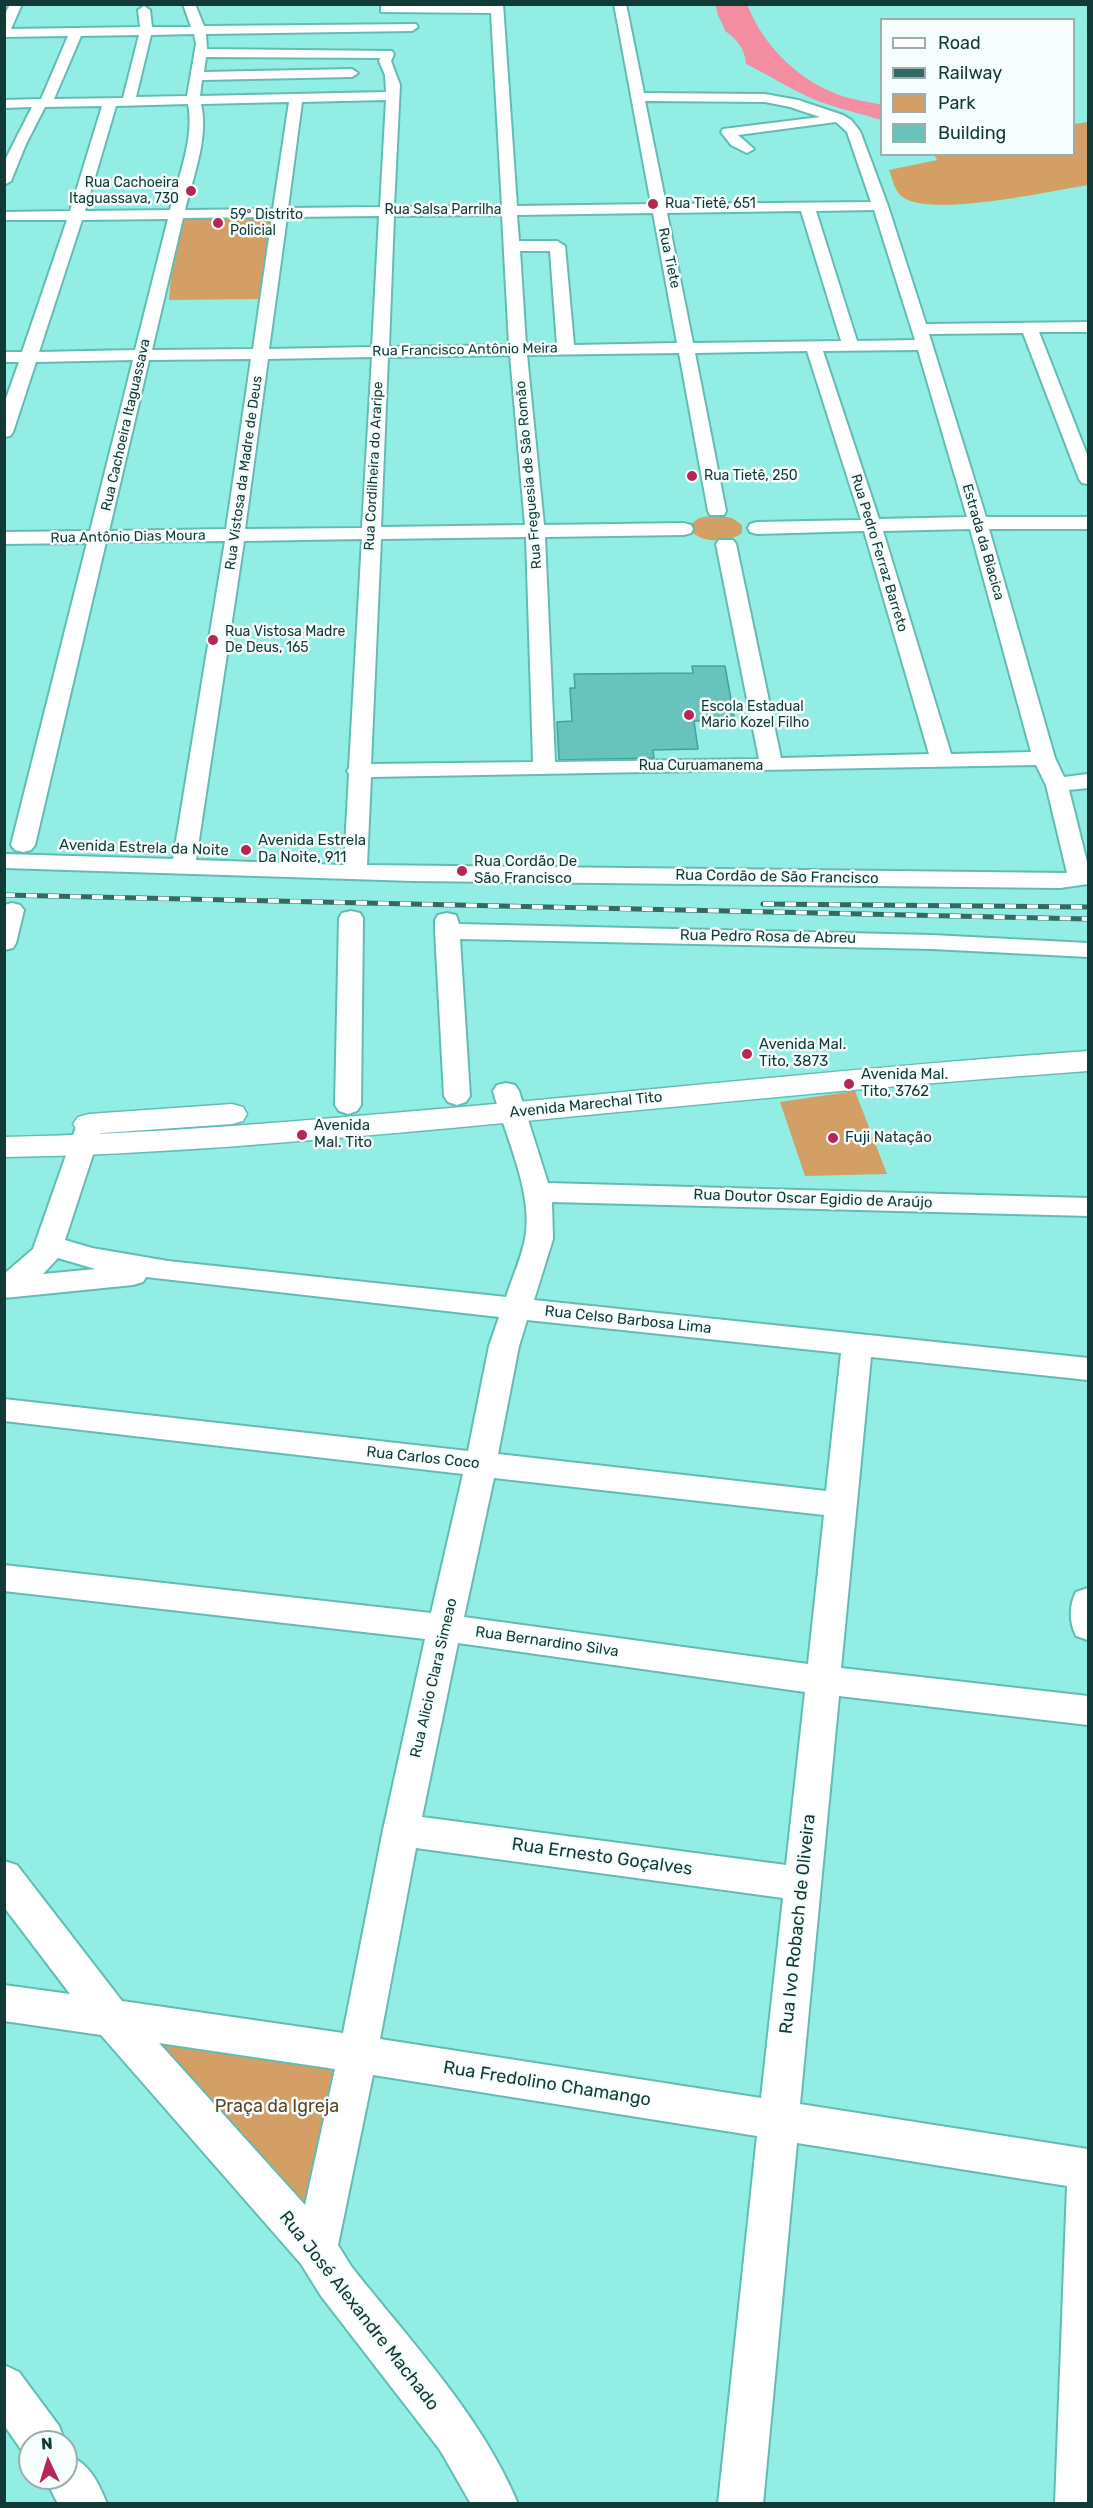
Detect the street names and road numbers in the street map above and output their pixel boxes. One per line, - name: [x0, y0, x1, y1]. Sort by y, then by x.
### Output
- street label: Rua Salsa Parrilha: [384, 202, 502, 218]
- street label: Rua Tiete: [654, 226, 684, 290]
- street label: Rua Cachoeira Itaguassava: [98, 337, 154, 513]
- street label: Rua Francisco Antônio Meira: [372, 340, 558, 360]
- street label: Rua Vistosa da Madre de Deus: [222, 375, 266, 571]
- street label: Rua Freguesia de São Romão: [512, 380, 546, 570]
- street label: Rua Cordilheira do Araripe: [361, 381, 387, 551]
- street label: Rua Pedro Ferraz Barreto: [847, 472, 911, 634]
- street label: Estrada da Biacica: [958, 482, 1008, 602]
- street label: Rua Antônio Dias Moura: [50, 527, 206, 547]
- street label: Rua Curuamanema: [639, 758, 763, 774]
- street label: Avenida Estrela da Noite: [59, 836, 229, 860]
- street label: Rua Cordão de São Francisco: [675, 866, 879, 888]
- street label: Rua Pedro Rosa de Abreu: [680, 926, 856, 948]
- street label: Avenida Marechal Tito: [509, 1088, 663, 1122]
- street label: Rua Doutor Oscar Egidio de Araújo: [693, 1186, 933, 1212]
- street label: Rua Celso Barbosa Lima: [544, 1302, 712, 1338]
- street label: Rua Carlos Coco: [365, 1443, 481, 1473]
- street label: Rua Alicio Clara Simeao: [407, 1596, 461, 1760]
- street label: Rua Bernardino Silva: [474, 1623, 620, 1661]
- street label: Rua Ivo Robach de Oliveira: [776, 1813, 820, 2035]
- street label: Rua Ernesto Goçalves: [510, 1834, 694, 1880]
- street label: Rua Fredolino Chamango: [441, 2057, 653, 2111]
- street label: Rua José Alexandre Machado: [274, 2207, 444, 2415]

